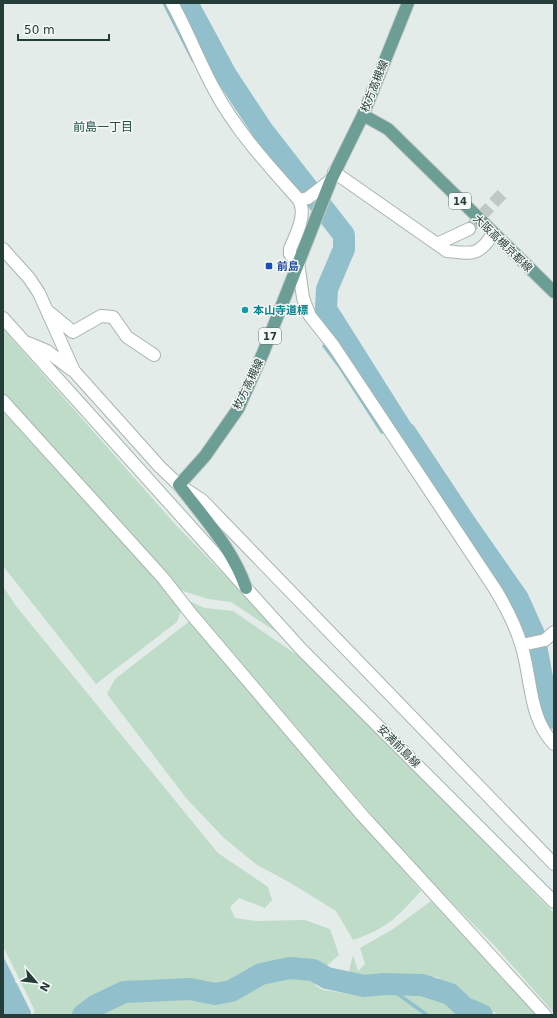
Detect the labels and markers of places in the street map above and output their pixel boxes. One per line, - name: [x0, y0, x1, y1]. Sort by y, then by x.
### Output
- place label: 前島: [277, 260, 299, 273]
- marker: 前島: [264, 261, 274, 271]
- place label: 本山寺道標: [253, 304, 308, 317]
- marker: 本山寺道標: [240, 305, 250, 315]

